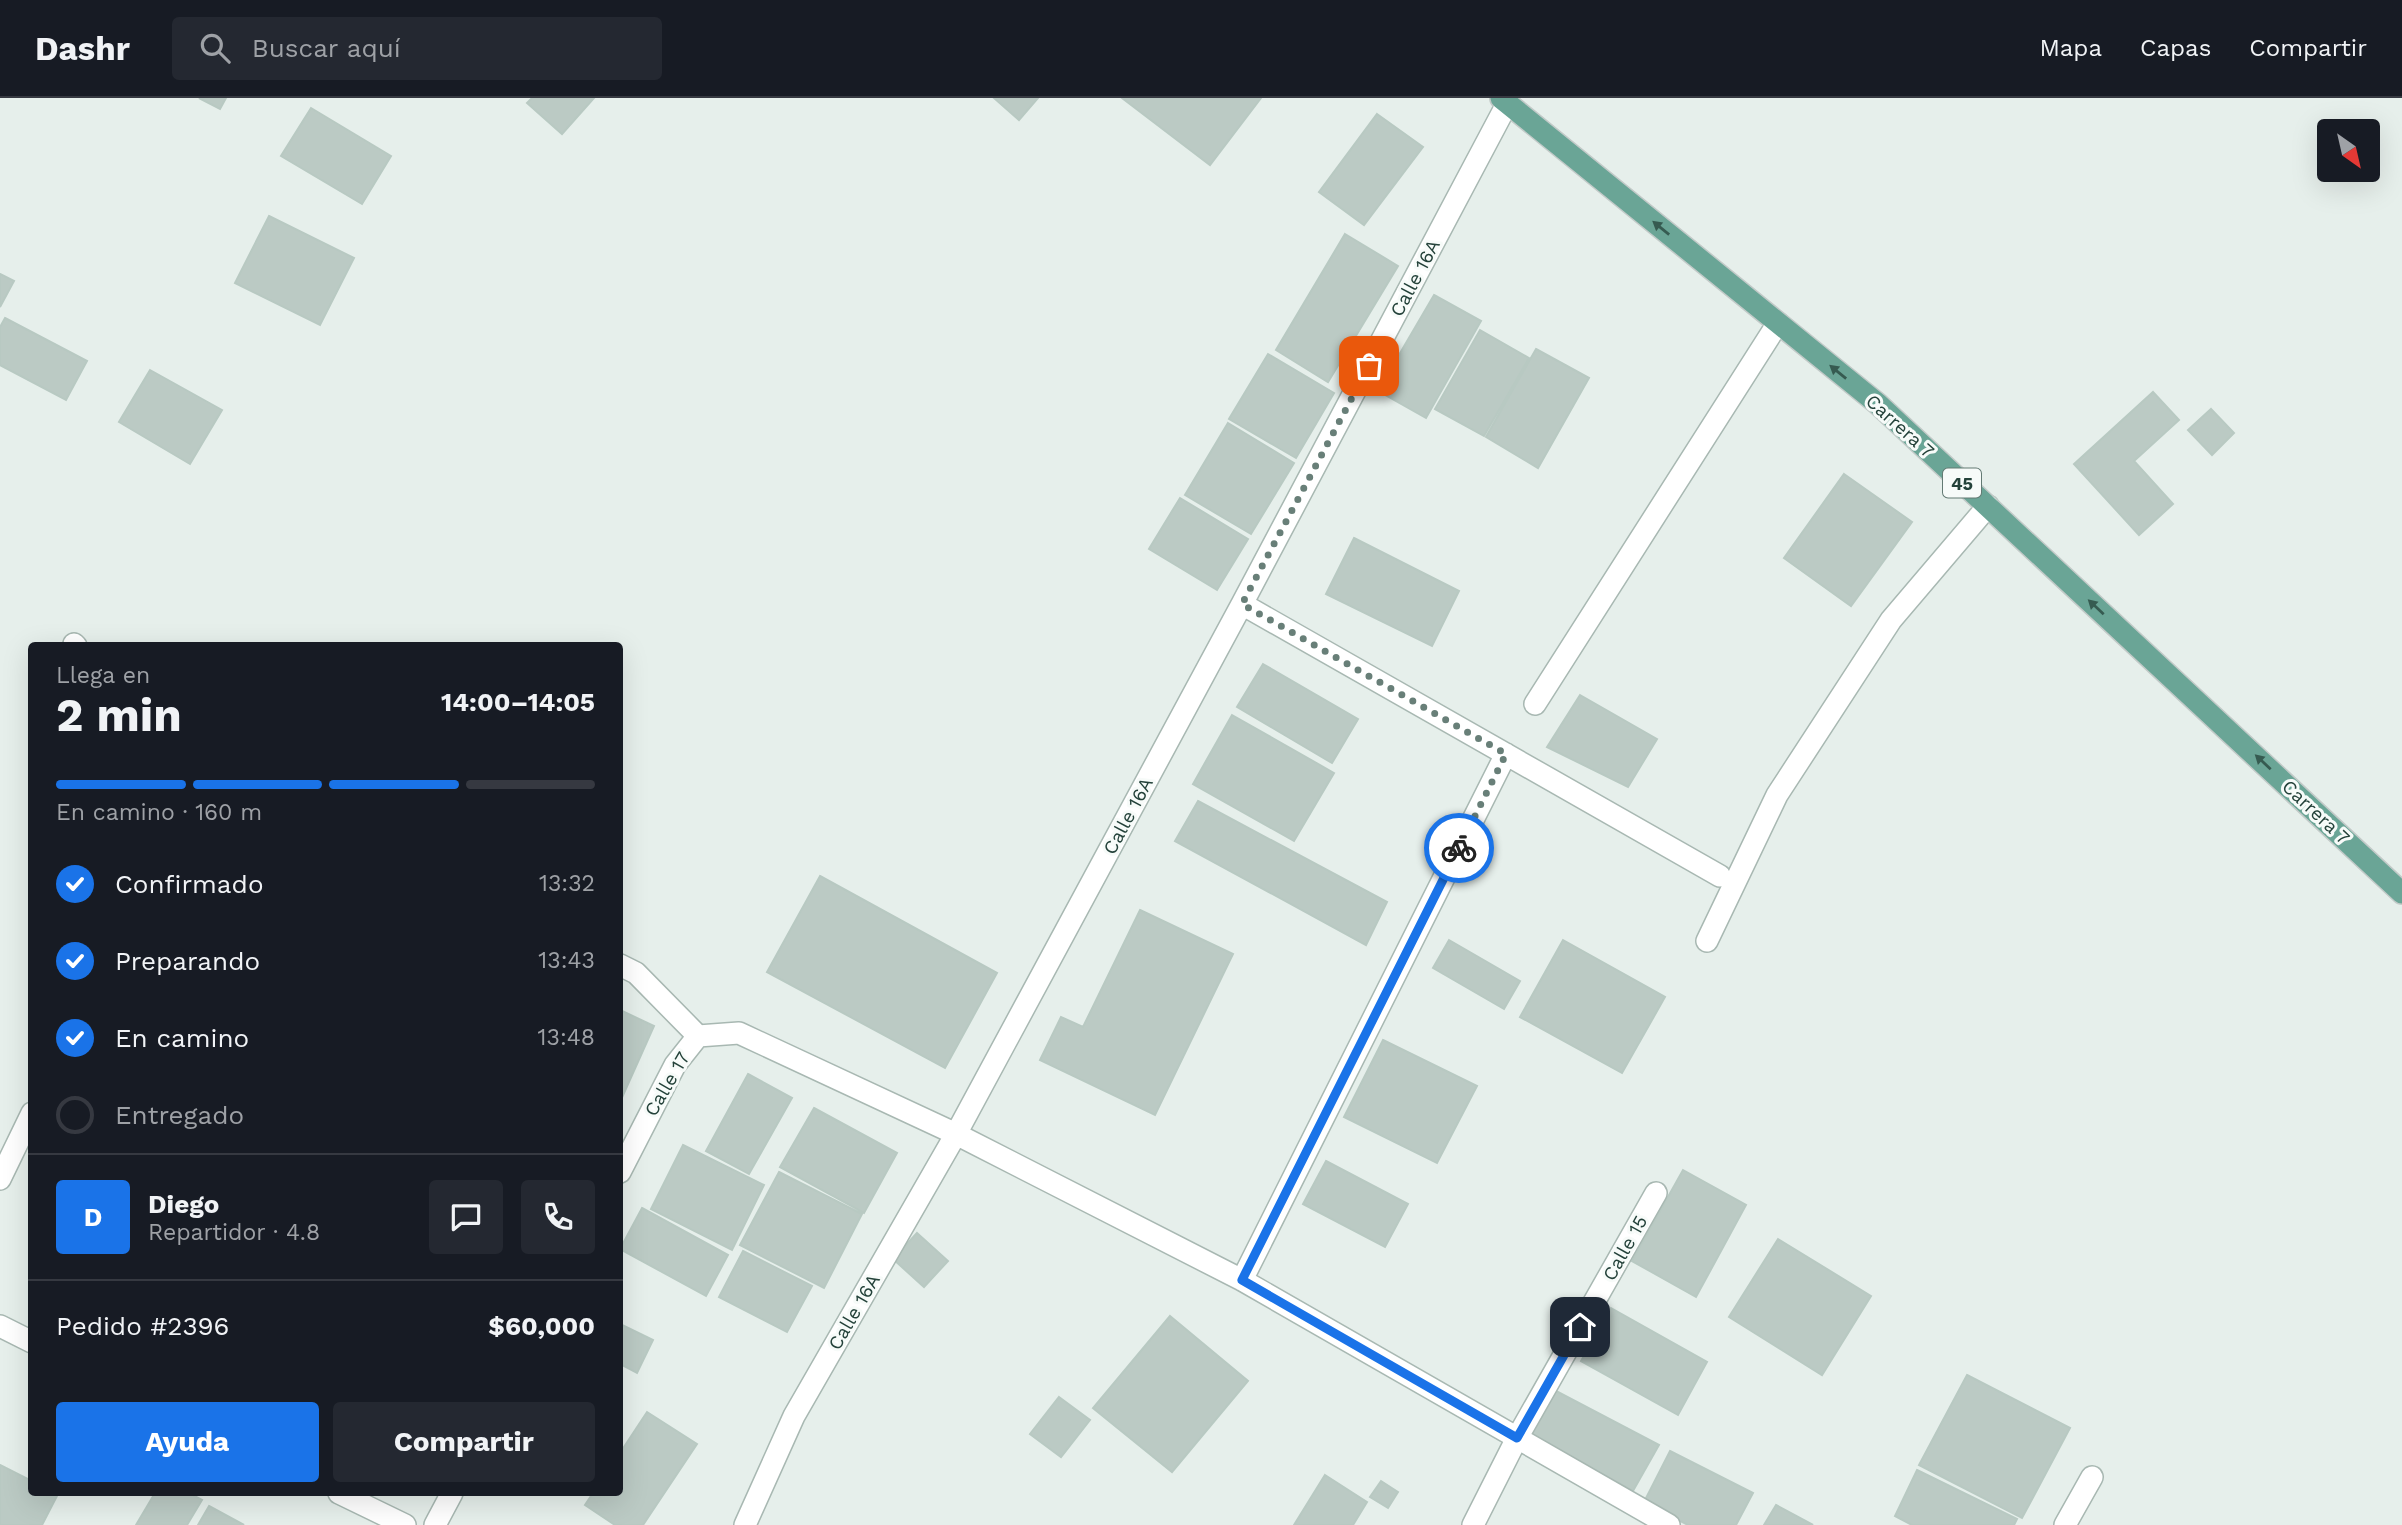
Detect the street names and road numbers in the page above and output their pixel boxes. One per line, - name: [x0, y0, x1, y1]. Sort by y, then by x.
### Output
- street label: Calle 16A: [1385, 235, 1445, 320]
- street label: Carrera 7: [1861, 389, 1939, 463]
- road number: 45: [1943, 468, 1981, 498]
- street label: Calle 16A: [1098, 773, 1158, 858]
- street label: Carrera 7: [2277, 775, 2355, 849]
- street label: Calle 17: [639, 1048, 695, 1120]
- street label: Calle 15: [1598, 1211, 1652, 1285]
- street label: Calle 16A: [823, 1269, 885, 1354]

